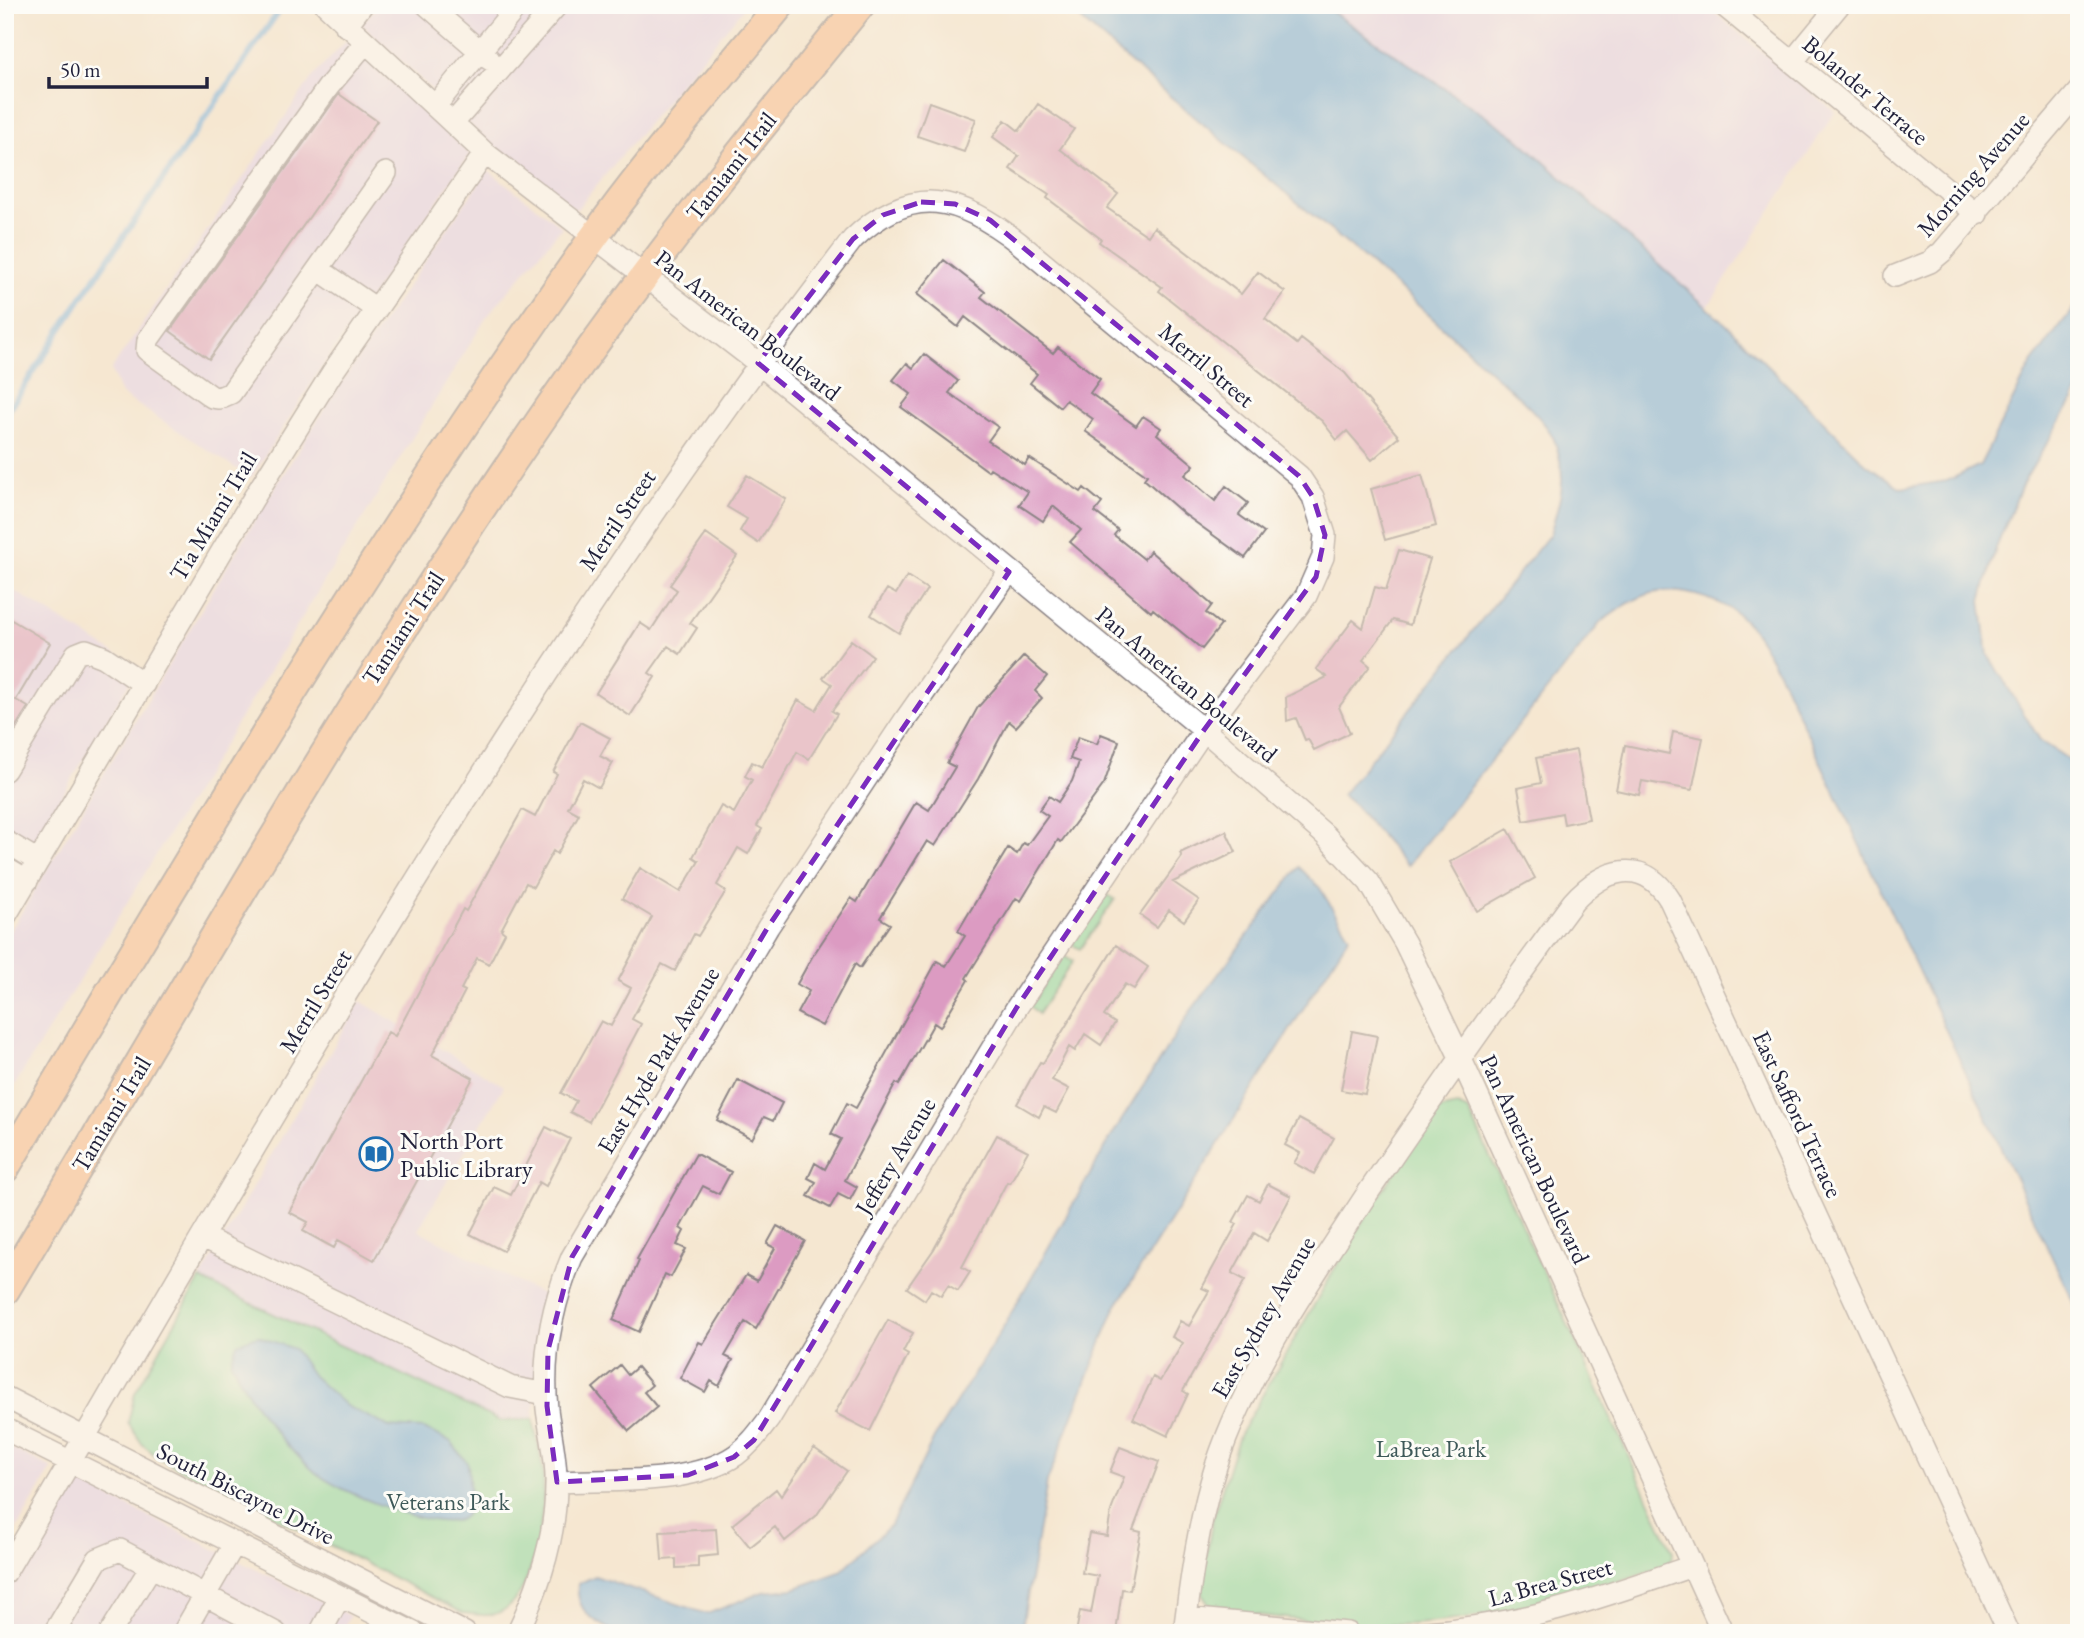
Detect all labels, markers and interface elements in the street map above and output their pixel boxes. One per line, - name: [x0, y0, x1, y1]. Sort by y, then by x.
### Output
- street label: Bolander Terrace: [1797, 28, 1935, 152]
- scale bar: [49, 46, 206, 90]
- text: 50 m: [60, 56, 101, 83]
- street label: Tamiami Trail: [679, 105, 783, 227]
- street label: Morning Avenue: [1910, 105, 2036, 243]
- street label: Pan American Boulevard: [649, 243, 848, 408]
- street label: Merril Street: [1153, 316, 1262, 414]
- street label: Tia Miami Trail: [162, 445, 264, 586]
- street label: Merril Street: [572, 463, 662, 577]
- street label: Tamiami Trail: [355, 565, 451, 691]
- street label: Pan American Boulevard: [1090, 599, 1285, 770]
- street label: Merril Street: [272, 943, 358, 1059]
- street label: East Hyde Park Avenue: [590, 961, 726, 1159]
- street label: East Safford Terrace: [1746, 1026, 1850, 1202]
- street label: Pan American Boulevard: [1473, 1049, 1598, 1270]
- street label: Tamiami Trail: [64, 1050, 158, 1177]
- street label: Jeffery Avenue: [847, 1091, 942, 1222]
- place label: North Port Public Library: [400, 1125, 533, 1184]
- library icon: North Port Public Library: [357, 1135, 395, 1173]
- street label: East Sydney Avenue: [1204, 1230, 1322, 1404]
- park label: LaBrea Park: [1376, 1433, 1487, 1464]
- street label: South Biscayne Drive: [152, 1435, 340, 1551]
- park label: Veterans Park: [386, 1486, 511, 1517]
- street label: La Brea Street: [1485, 1550, 1616, 1613]

